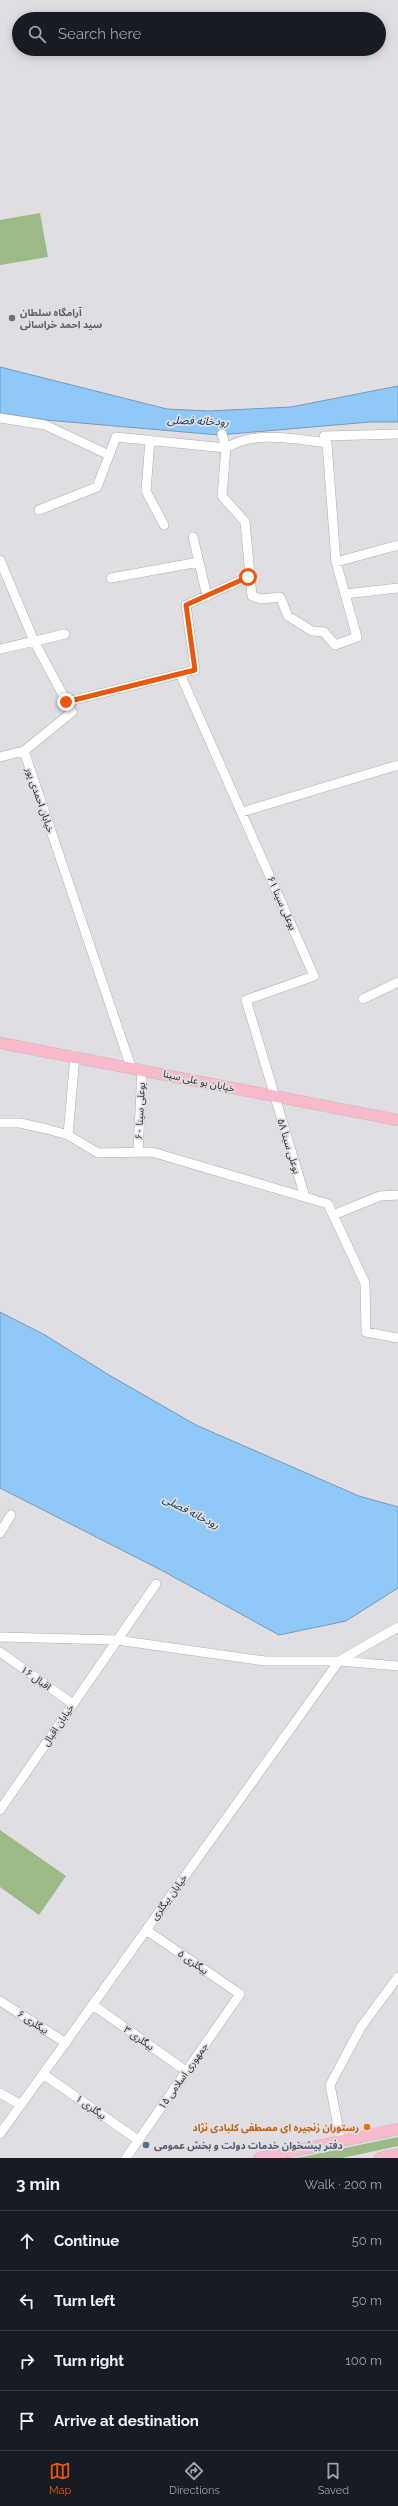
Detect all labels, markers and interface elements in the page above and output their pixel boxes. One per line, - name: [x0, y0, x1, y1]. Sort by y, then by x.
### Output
- search box: [12, 12, 386, 56]
- icon: search: [26, 23, 48, 45]
- text: Search here: [58, 25, 141, 43]
- place label: آرامگاه سلطان سید احمد خراسانی: [20, 307, 102, 331]
- marker: آرامگاه سلطان سید احمد خراسانی: [7, 313, 17, 323]
- water label: رودخانه فصلی: [167, 413, 229, 429]
- route start: [239, 568, 257, 586]
- route end: [57, 693, 75, 711]
- street label: خیابان احمدی پور: [22, 765, 56, 835]
- street label: بوعلی سینا ۶۱: [264, 875, 299, 932]
- street label: خیابان بو علی سینا: [162, 1068, 236, 1095]
- street label: بوعلی سینا ۶۰: [133, 1082, 148, 1140]
- street label: بوعلی سینا ۵۸: [274, 1117, 303, 1176]
- water label: رودخانه فصلی: [161, 1492, 221, 1532]
- street label: اقبال ۱۶: [18, 1664, 53, 1693]
- street label: خیابان اقبال: [40, 1702, 77, 1748]
- street label: خیابان بیگلری: [149, 1872, 190, 1922]
- street label: بیگلری ۵: [175, 1948, 210, 1977]
- street label: بیگلری ۶: [15, 2008, 51, 2037]
- street label: بیگلری ۳: [121, 2024, 156, 2053]
- street label: جمهوری اسلامی ۱۵: [156, 2041, 211, 2112]
- street label: بیگلری ۱: [73, 2093, 108, 2122]
- place label: رستوران زنجیره ای مصطفی کلبادی نژاد: [193, 2122, 359, 2134]
- marker: رستوران زنجیره ای مصطفی کلبادی نژاد: [362, 2122, 372, 2132]
- place label: دفتر پیشخوان خدمات دولت و بخش عمومی: [154, 2139, 343, 2152]
- marker: دفتر پیشخوان خدمات دولت و بخش عمومی: [141, 2140, 151, 2150]
- text: 3 min: [16, 2174, 60, 2194]
- text: Walk · 200 m: [305, 2177, 382, 2192]
- icon: ahead: [16, 2230, 38, 2252]
- text: Continue: [54, 2232, 119, 2250]
- text: 50 m: [352, 2233, 382, 2248]
- icon: left: [16, 2290, 38, 2312]
- text: Turn left: [54, 2292, 115, 2310]
- text: 50 m: [352, 2293, 382, 2308]
- icon: right: [16, 2350, 38, 2372]
- text: Turn right: [54, 2352, 124, 2370]
- text: 100 m: [345, 2353, 382, 2368]
- icon: arrive: [16, 2410, 38, 2432]
- text: Arrive at destination: [54, 2412, 199, 2430]
- tab: Map: [49, 2460, 71, 2497]
- tab: Directions: [169, 2460, 220, 2497]
- tab: Saved: [318, 2460, 349, 2497]

